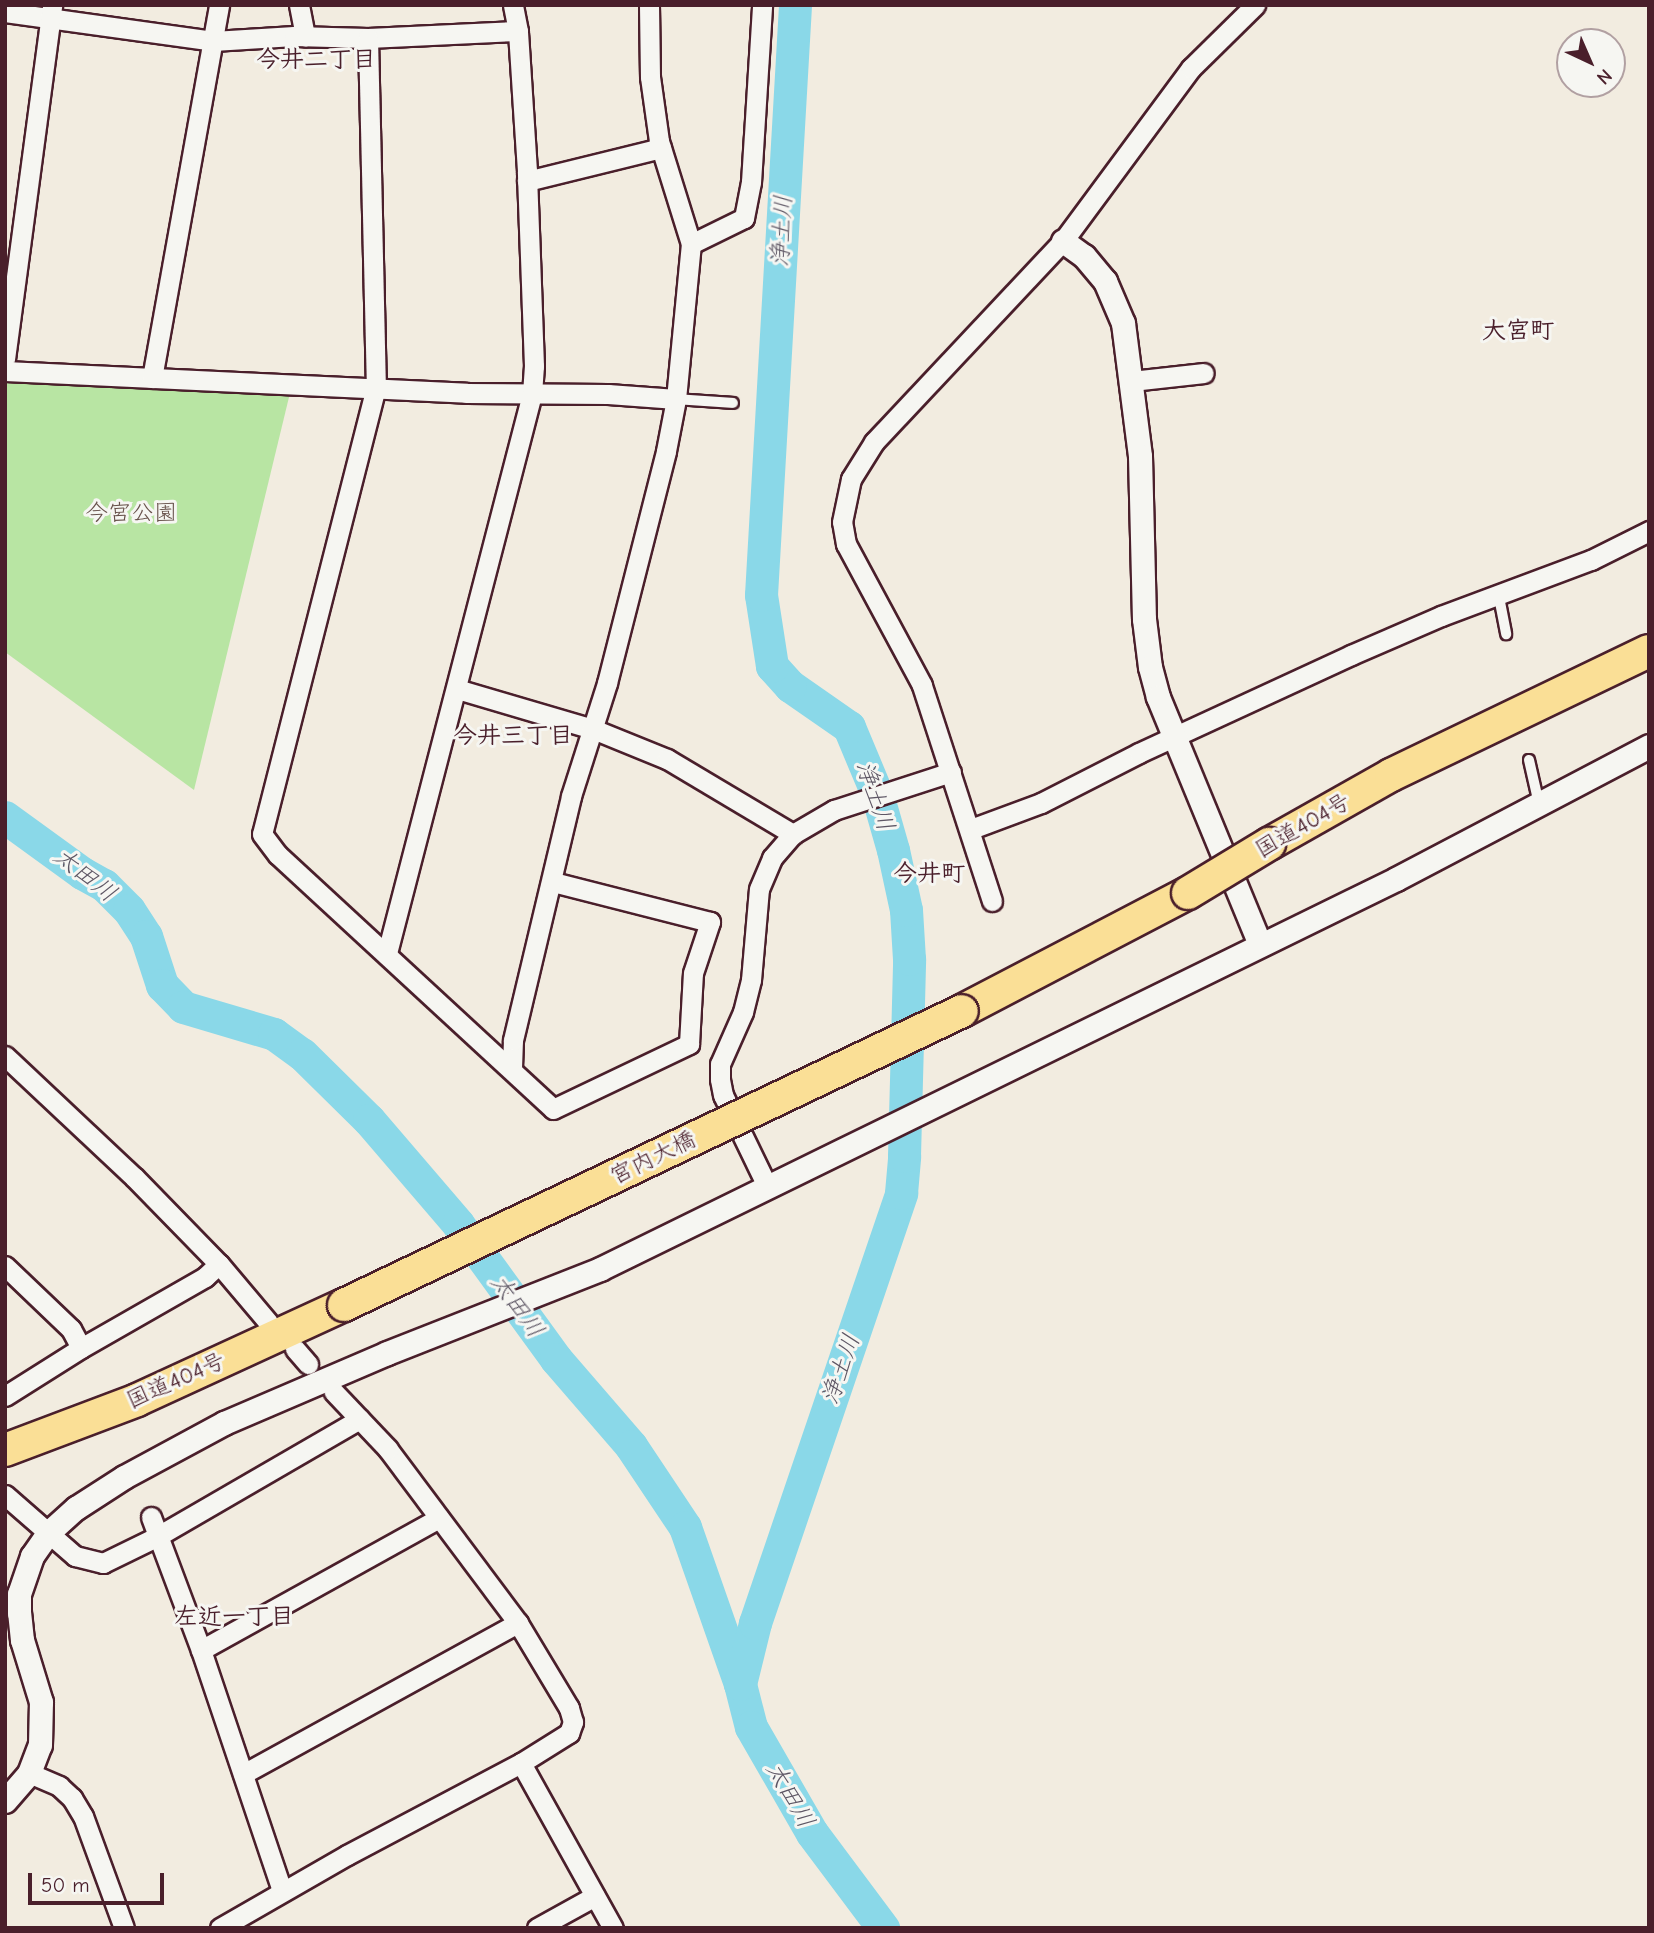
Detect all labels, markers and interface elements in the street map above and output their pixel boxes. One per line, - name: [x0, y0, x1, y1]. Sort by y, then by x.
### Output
- north arrow: [1556, 28, 1626, 98]
- district label: 今井二丁目: [256, 46, 376, 74]
- text: N: [1592, 64, 1616, 89]
- water label: 浄土川: [766, 194, 798, 268]
- district label: 大宮町: [1482, 317, 1554, 345]
- park label: 今宮公園: [85, 499, 177, 527]
- district label: 今井三丁目: [453, 722, 573, 750]
- water label: 浄土川: [850, 757, 900, 835]
- street label: 国道404号: [1251, 788, 1355, 864]
- water label: 太田川: [48, 841, 122, 909]
- district label: 今井町: [893, 860, 965, 888]
- street label: 宮内大橋: [606, 1125, 700, 1191]
- water label: 太田川: [484, 1268, 550, 1344]
- water label: 浄土川: [816, 1330, 866, 1408]
- street label: 国道404号: [122, 1347, 230, 1415]
- district label: 左近一丁目: [174, 1603, 294, 1631]
- water label: 太田川: [760, 1757, 820, 1833]
- scale bar: [32, 1860, 168, 1904]
- text: 50 m: [41, 1873, 90, 1897]

